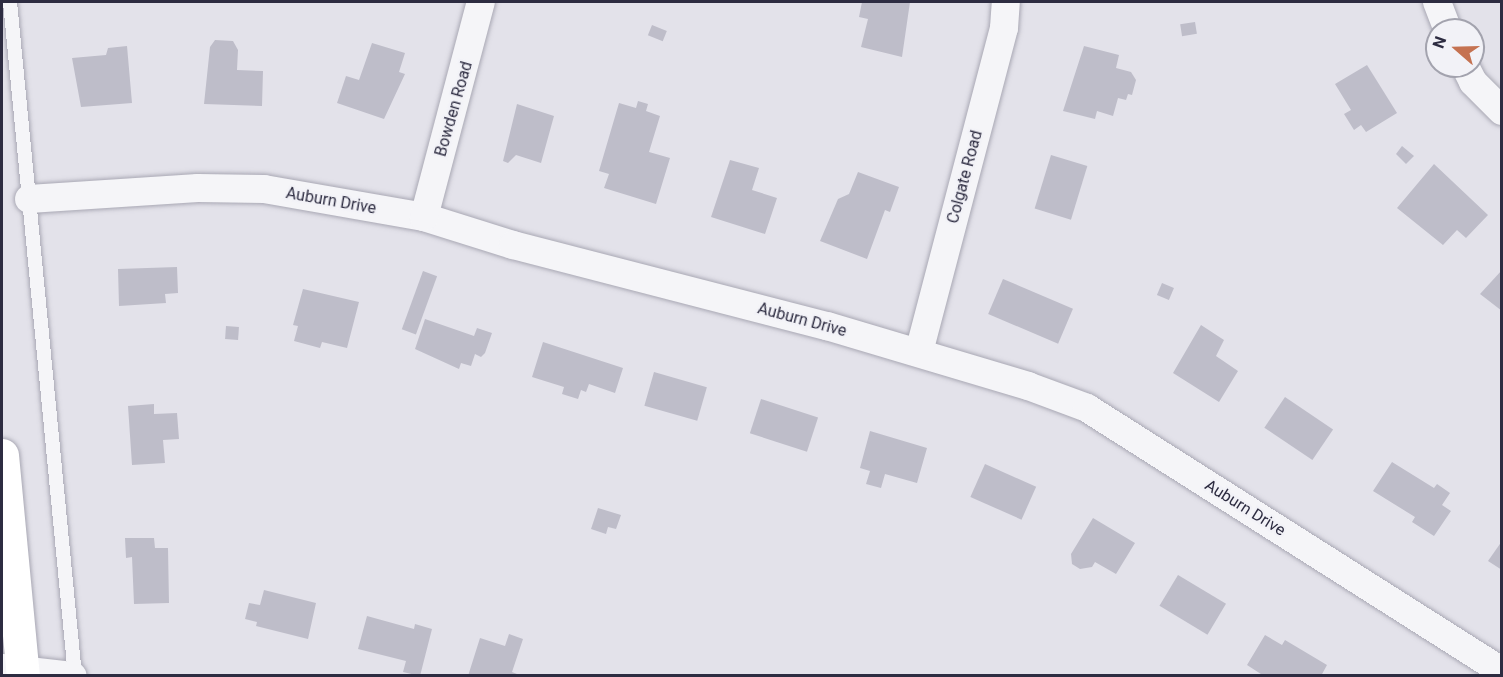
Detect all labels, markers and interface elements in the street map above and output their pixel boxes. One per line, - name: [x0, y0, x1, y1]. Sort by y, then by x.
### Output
- north arrow: [1425, 18, 1485, 78]
- text: N: [1429, 34, 1450, 51]
- street label: Bowden Road: [431, 59, 477, 159]
- street label: Colgate Road: [943, 128, 987, 226]
- street label: Auburn Drive: [284, 184, 378, 218]
- street label: Auburn Drive: [755, 299, 849, 341]
- street label: Auburn Drive: [1201, 476, 1289, 540]

